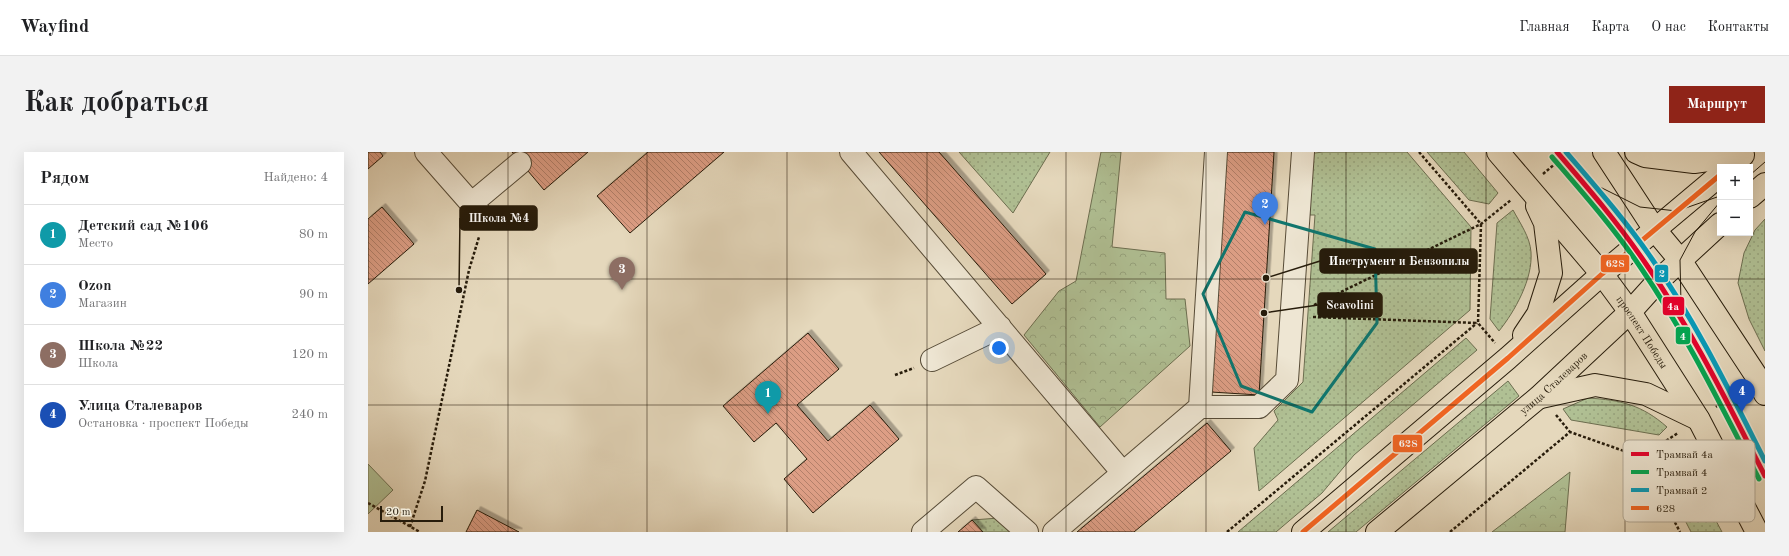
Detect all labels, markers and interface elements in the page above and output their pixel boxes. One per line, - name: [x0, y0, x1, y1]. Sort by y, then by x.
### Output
- text: Wayfind: [20, 18, 89, 37]
- text: Главная: [1519, 20, 1569, 34]
- text: Карта: [1591, 20, 1629, 34]
- text: О нас: [1651, 20, 1686, 34]
- text: Контакты: [1708, 20, 1769, 34]
- button: Маршрут: [1669, 86, 1765, 123]
- text: Как добраться: [24, 90, 209, 118]
- map controls: [1717, 164, 1753, 236]
- button: +: [1717, 164, 1753, 200]
- text: Рядом: [40, 170, 89, 187]
- text: Найдено: 4: [264, 171, 328, 184]
- pin: 2: [1252, 192, 1278, 225]
- button: −: [1717, 200, 1753, 236]
- callout: Школа №4: [460, 206, 537, 230]
- text: Школа №4: [468, 213, 530, 225]
- text: Детский сад №106: [78, 219, 208, 234]
- text: 1: [49, 228, 57, 241]
- text: 80 m: [299, 228, 328, 241]
- text: Место: [78, 237, 113, 250]
- callout: Инструмент и Бензопилы: [1320, 249, 1477, 273]
- line badge: 628: [1600, 254, 1630, 273]
- text: Инструмент и Бензопилы: [1329, 256, 1469, 268]
- pin: 3: [609, 257, 635, 290]
- text: 628: [1605, 259, 1625, 270]
- line badge: 2: [1654, 264, 1669, 283]
- text: 2: [1659, 269, 1665, 280]
- text: Ozon: [78, 279, 111, 294]
- text: 2: [49, 288, 57, 301]
- text: 90 m: [299, 288, 328, 301]
- callout: Scavolini: [1318, 293, 1382, 317]
- street label: проспект Победы: [1613, 295, 1669, 371]
- line badge: 4а: [1662, 296, 1685, 316]
- text: Магазин: [78, 297, 127, 310]
- text: Scavolini: [1326, 300, 1374, 312]
- text: 4а: [1667, 302, 1679, 313]
- line badge: 4: [1675, 326, 1691, 345]
- text: 4: [1680, 332, 1686, 343]
- your location: [989, 338, 1009, 358]
- text: Школа №22: [78, 339, 163, 354]
- text: 3: [49, 348, 57, 361]
- text: 120 m: [291, 348, 328, 361]
- street label: улица Сталеваров: [1518, 351, 1590, 417]
- text: Школа: [78, 357, 118, 370]
- pin: 4: [1729, 379, 1755, 412]
- pin: 1: [755, 381, 781, 414]
- text: Улица Сталеваров: [78, 399, 202, 414]
- text: 4: [49, 408, 57, 421]
- text: 240 m: [291, 408, 328, 421]
- text: Остановка · проспект Победы: [78, 417, 248, 430]
- line badge: 628: [1392, 434, 1423, 453]
- text: 628: [1398, 439, 1418, 450]
- legend: [1623, 440, 1755, 522]
- text: Трамвай 4а: [1656, 450, 1713, 461]
- text: Трамвай 4: [1656, 468, 1707, 479]
- text: Трамвай 2: [1656, 486, 1707, 497]
- scale bar: [380, 504, 443, 523]
- text: 628: [1656, 504, 1675, 515]
- text: 20 m: [386, 507, 411, 518]

